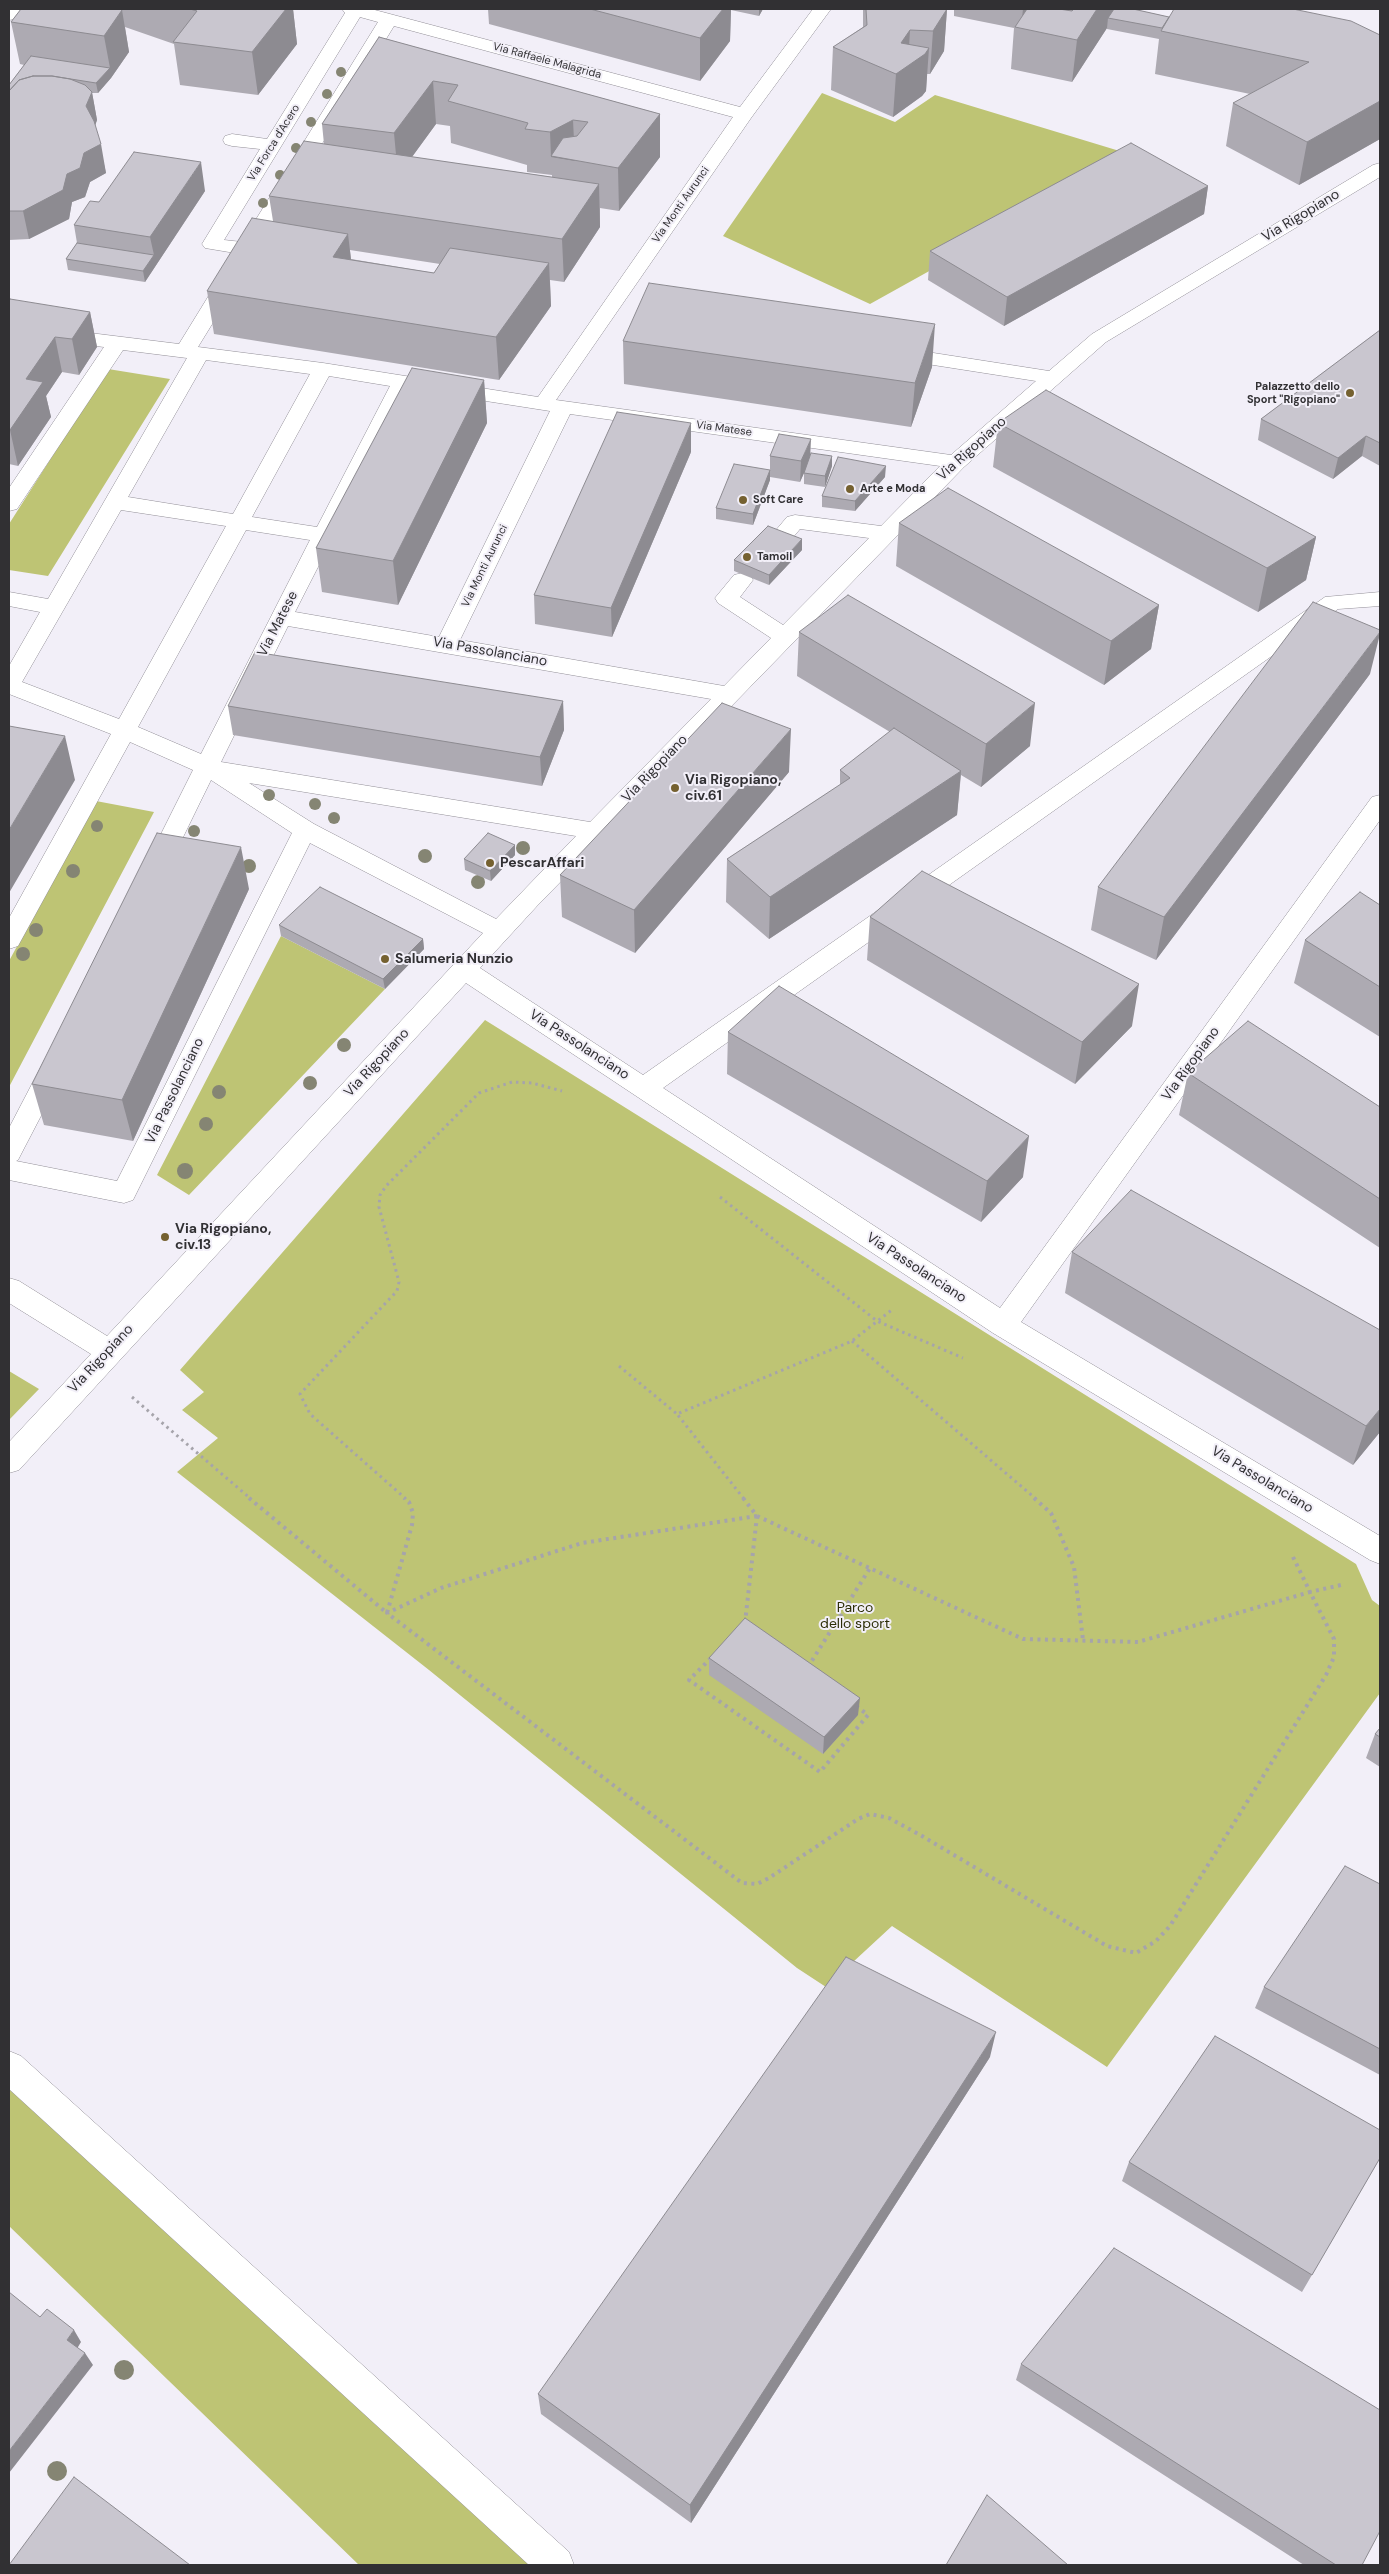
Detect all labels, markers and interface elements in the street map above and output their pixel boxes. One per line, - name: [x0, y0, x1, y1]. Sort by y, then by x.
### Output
- street label: Via Raffaele Malagrida: [491, 40, 603, 82]
- street label: Via Forca d'Acero: [245, 102, 303, 184]
- street label: Via Monti Aurunci: [650, 164, 712, 246]
- street label: Via Rigopiano: [1259, 186, 1343, 246]
- place label: Palazzetto dello Sport "Rigopiano": [1247, 380, 1340, 406]
- marker: Palazzetto dello Sport "Rigopiano": [1344, 387, 1356, 399]
- street label: Via Rigopiano: [934, 413, 1010, 485]
- street label: Via Matese: [695, 419, 753, 439]
- place label: Arte e Moda: [860, 482, 925, 496]
- marker: Arte e Moda: [844, 483, 856, 495]
- place label: Soft Care: [753, 493, 803, 507]
- marker: Soft Care: [737, 494, 749, 506]
- street label: Via Monti Aurunci: [459, 523, 511, 609]
- place label: Tamoil: [757, 550, 792, 564]
- marker: Tamoil: [741, 551, 753, 563]
- street label: Via Matese: [254, 588, 302, 660]
- street label: Via Passolanciano: [431, 634, 549, 670]
- street label: Via Rigopiano: [619, 732, 691, 806]
- place label: Via Rigopiano, civ.61: [685, 772, 781, 804]
- marker: Via Rigopiano, civ.61: [669, 782, 681, 794]
- place label: PescarAffari: [500, 855, 584, 871]
- marker: PescarAffari: [484, 857, 496, 869]
- place label: Salumeria Nunzio: [395, 951, 513, 967]
- marker: Salumeria Nunzio: [379, 953, 391, 965]
- street label: Via Passolanciano: [526, 1006, 632, 1084]
- street label: Via Rigopiano: [1158, 1024, 1224, 1104]
- street label: Via Rigopiano: [341, 1025, 413, 1101]
- street label: Via Passolanciano: [142, 1035, 208, 1147]
- place label: Via Rigopiano, civ.13: [175, 1221, 271, 1254]
- street label: Via Passolanciano: [863, 1229, 969, 1307]
- marker: Via Rigopiano, civ.13: [159, 1231, 171, 1243]
- street label: Via Rigopiano: [65, 1321, 137, 1397]
- street label: Via Passolanciano: [1208, 1443, 1316, 1517]
- park label: Parco dello sport: [820, 1600, 890, 1632]

